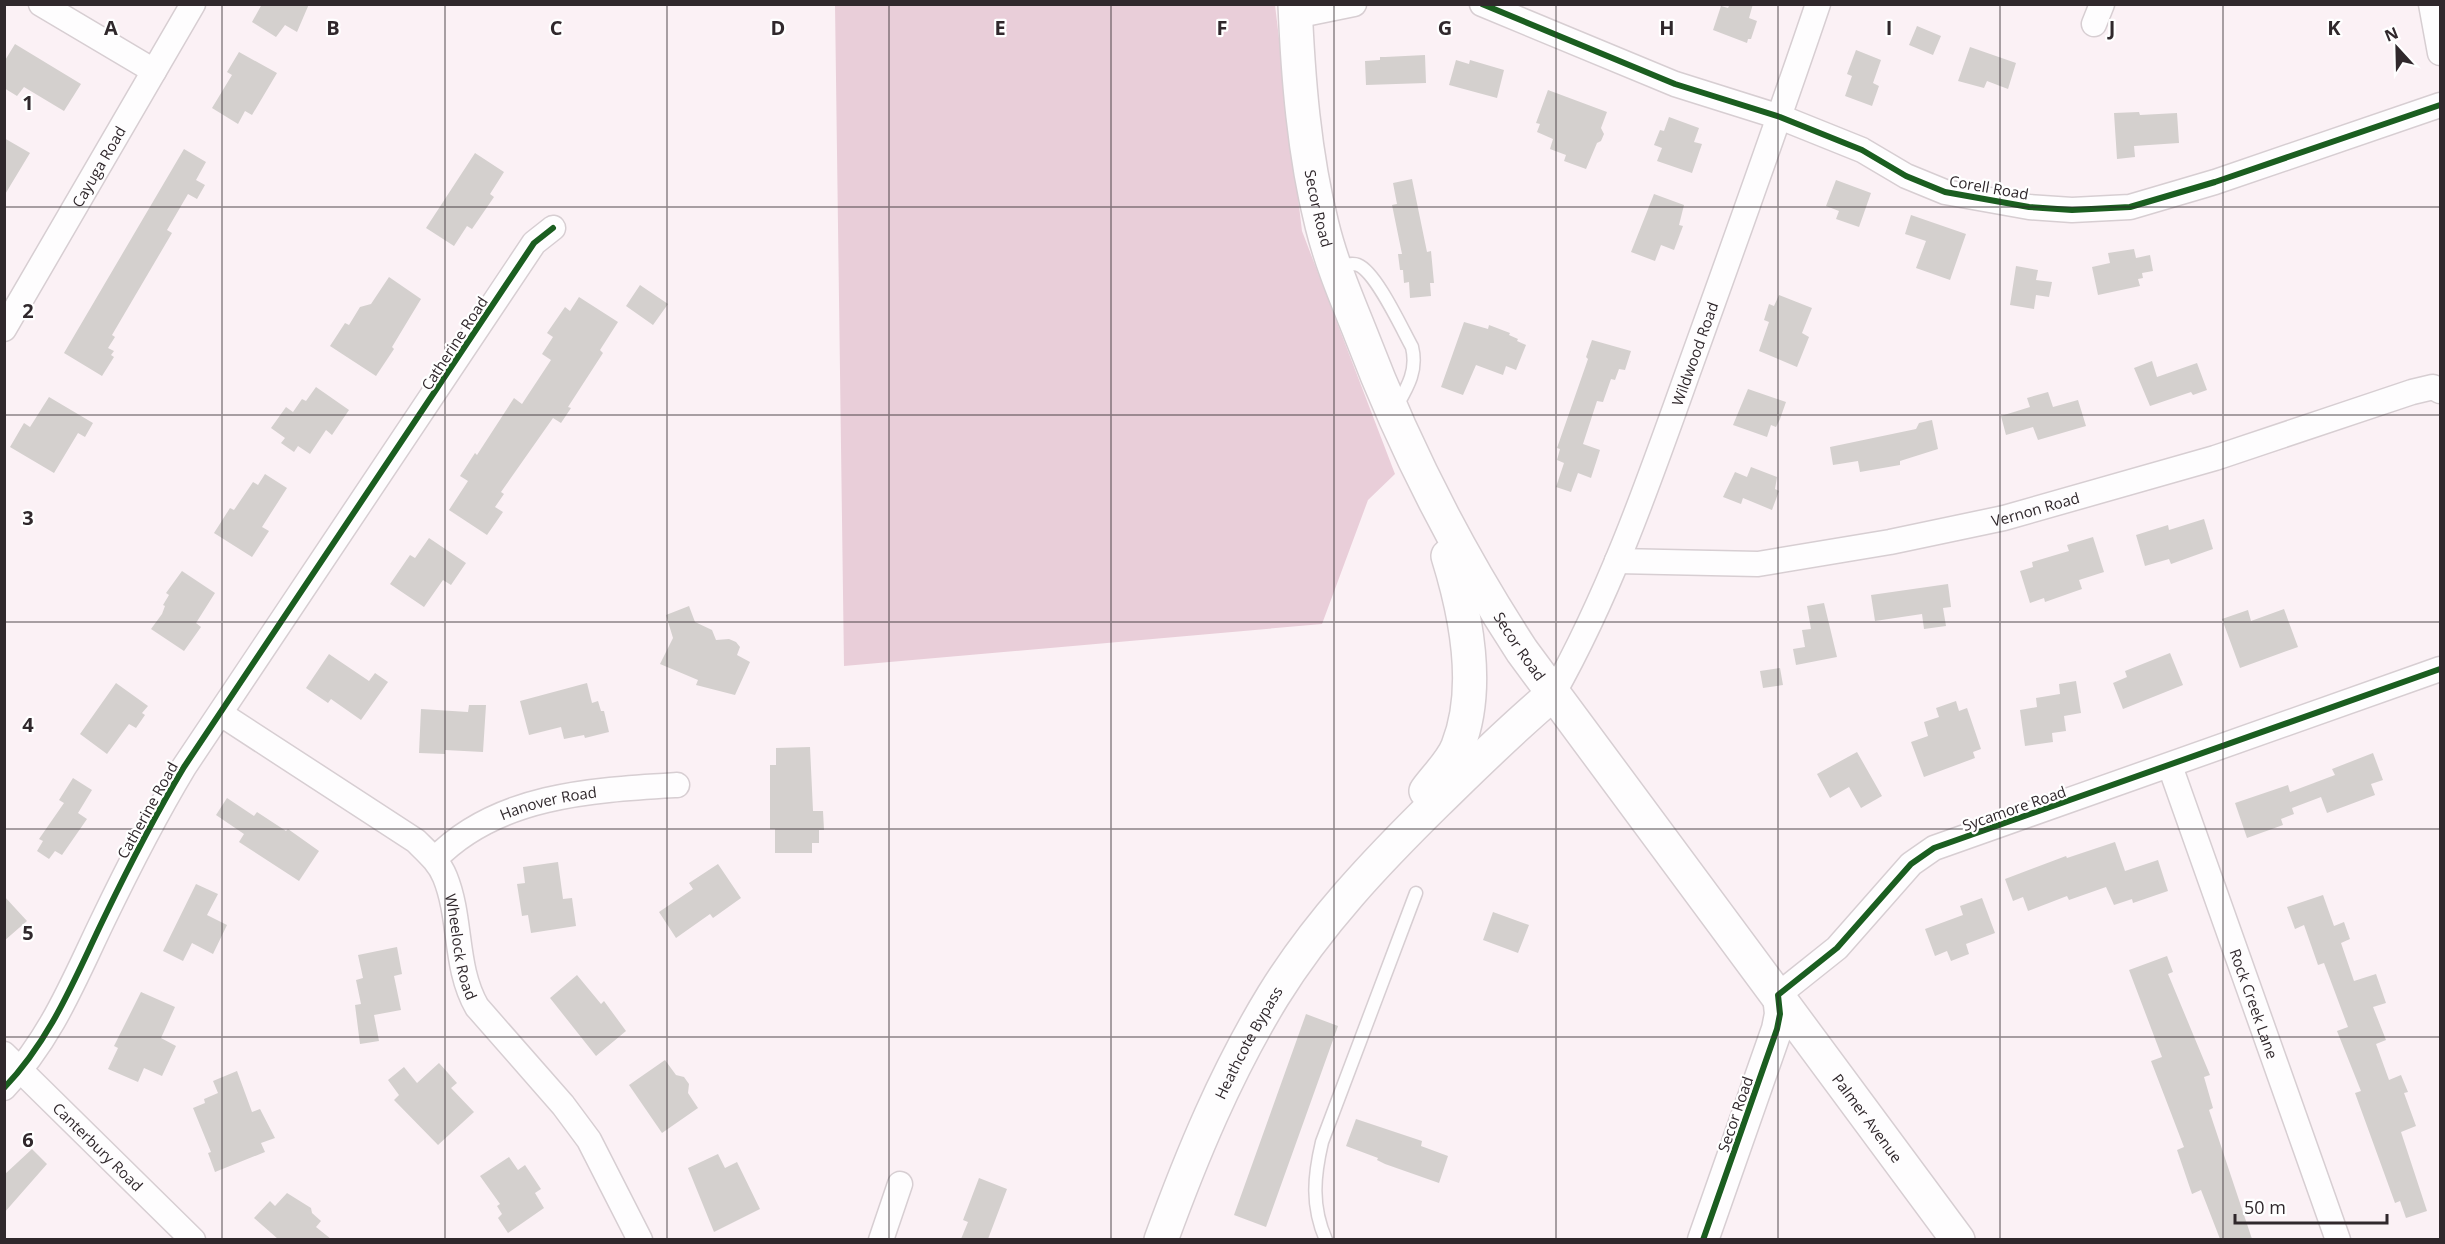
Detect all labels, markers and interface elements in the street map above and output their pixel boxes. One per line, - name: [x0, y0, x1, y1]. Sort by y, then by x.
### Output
- text: A: [104, 14, 118, 41]
- text: B: [326, 14, 340, 41]
- text: C: [550, 14, 563, 41]
- text: D: [771, 14, 785, 41]
- text: E: [994, 14, 1006, 41]
- text: F: [1217, 14, 1227, 41]
- text: G: [1438, 14, 1452, 41]
- text: H: [1659, 14, 1675, 41]
- text: I: [1886, 14, 1892, 41]
- text: J: [2107, 14, 2115, 41]
- text: K: [2327, 14, 2341, 41]
- north arrow: [2367, 18, 2427, 78]
- text: N: [2381, 21, 2402, 47]
- text: 1: [22, 89, 34, 116]
- street label: Cayuga Road: [67, 122, 130, 211]
- street label: Secor Road: [1301, 168, 1338, 249]
- street label: Corell Road: [1948, 170, 2030, 204]
- street label: Catherine Road: [416, 292, 492, 394]
- text: 2: [22, 297, 34, 324]
- street label: Wildwood Road: [1667, 299, 1722, 408]
- street label: Vernon Road: [1990, 487, 2082, 530]
- text: 3: [22, 504, 34, 531]
- street label: Secor Road: [1490, 608, 1550, 684]
- text: 4: [22, 711, 34, 738]
- street label: Catherine Road: [112, 758, 182, 862]
- street label: Hanover Road: [497, 781, 598, 824]
- street label: Sycamore Road: [1959, 781, 2069, 835]
- street label: Wheelock Road: [441, 892, 482, 1003]
- text: 5: [22, 919, 34, 946]
- street label: Rock Creek Lane: [2225, 946, 2283, 1061]
- street label: Heathcote Bypass: [1210, 982, 1287, 1102]
- street label: Palmer Avenue: [1828, 1069, 1907, 1166]
- street label: Secor Road: [1713, 1074, 1757, 1154]
- street label: Canterbury Road: [49, 1098, 147, 1195]
- text: 6: [22, 1126, 34, 1153]
- scale bar: [2235, 1187, 2386, 1225]
- text: 50 m: [2244, 1195, 2286, 1219]

